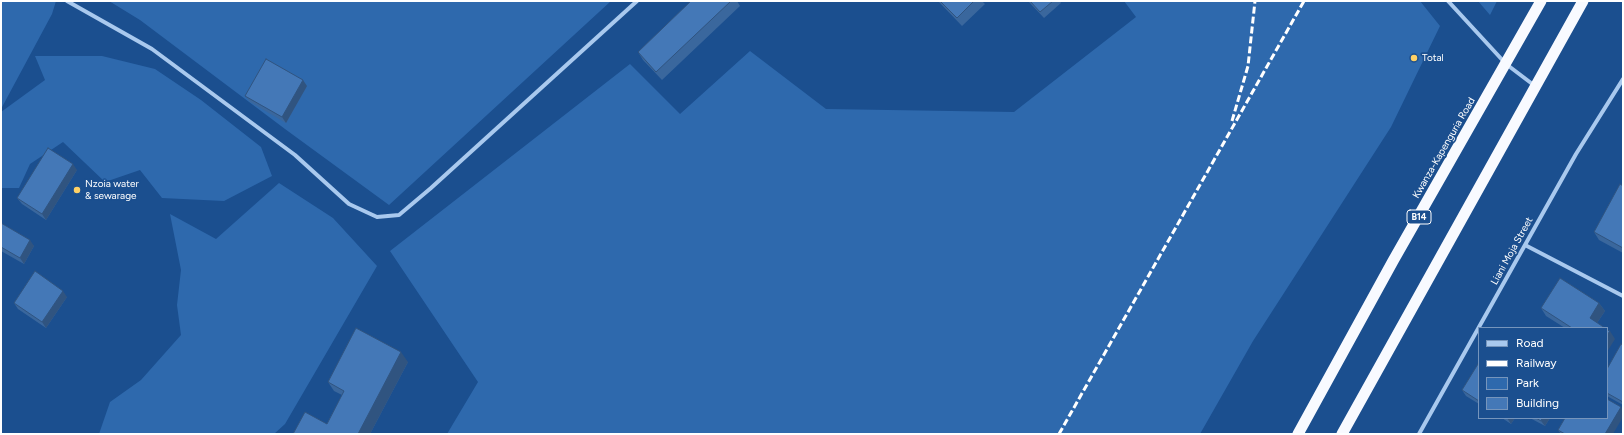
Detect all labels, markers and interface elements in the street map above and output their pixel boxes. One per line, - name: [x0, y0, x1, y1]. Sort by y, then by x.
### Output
- place label: Total: [1422, 52, 1444, 64]
- marker: Total: [1409, 53, 1419, 63]
- street label: Kwanza-Kapenguria Road: [1410, 95, 1478, 201]
- place label: Nzoia water & sewarage: [85, 178, 139, 202]
- marker: Nzoia water & sewarage: [72, 185, 82, 195]
- road number: B14: [1407, 210, 1431, 224]
- street label: Liani Moja Street: [1488, 215, 1536, 287]
- legend: [1478, 327, 1608, 419]
- text: Road: [1516, 336, 1544, 350]
- text: Railway: [1516, 356, 1557, 370]
- text: Park: [1516, 376, 1539, 390]
- text: Building: [1516, 396, 1559, 410]

